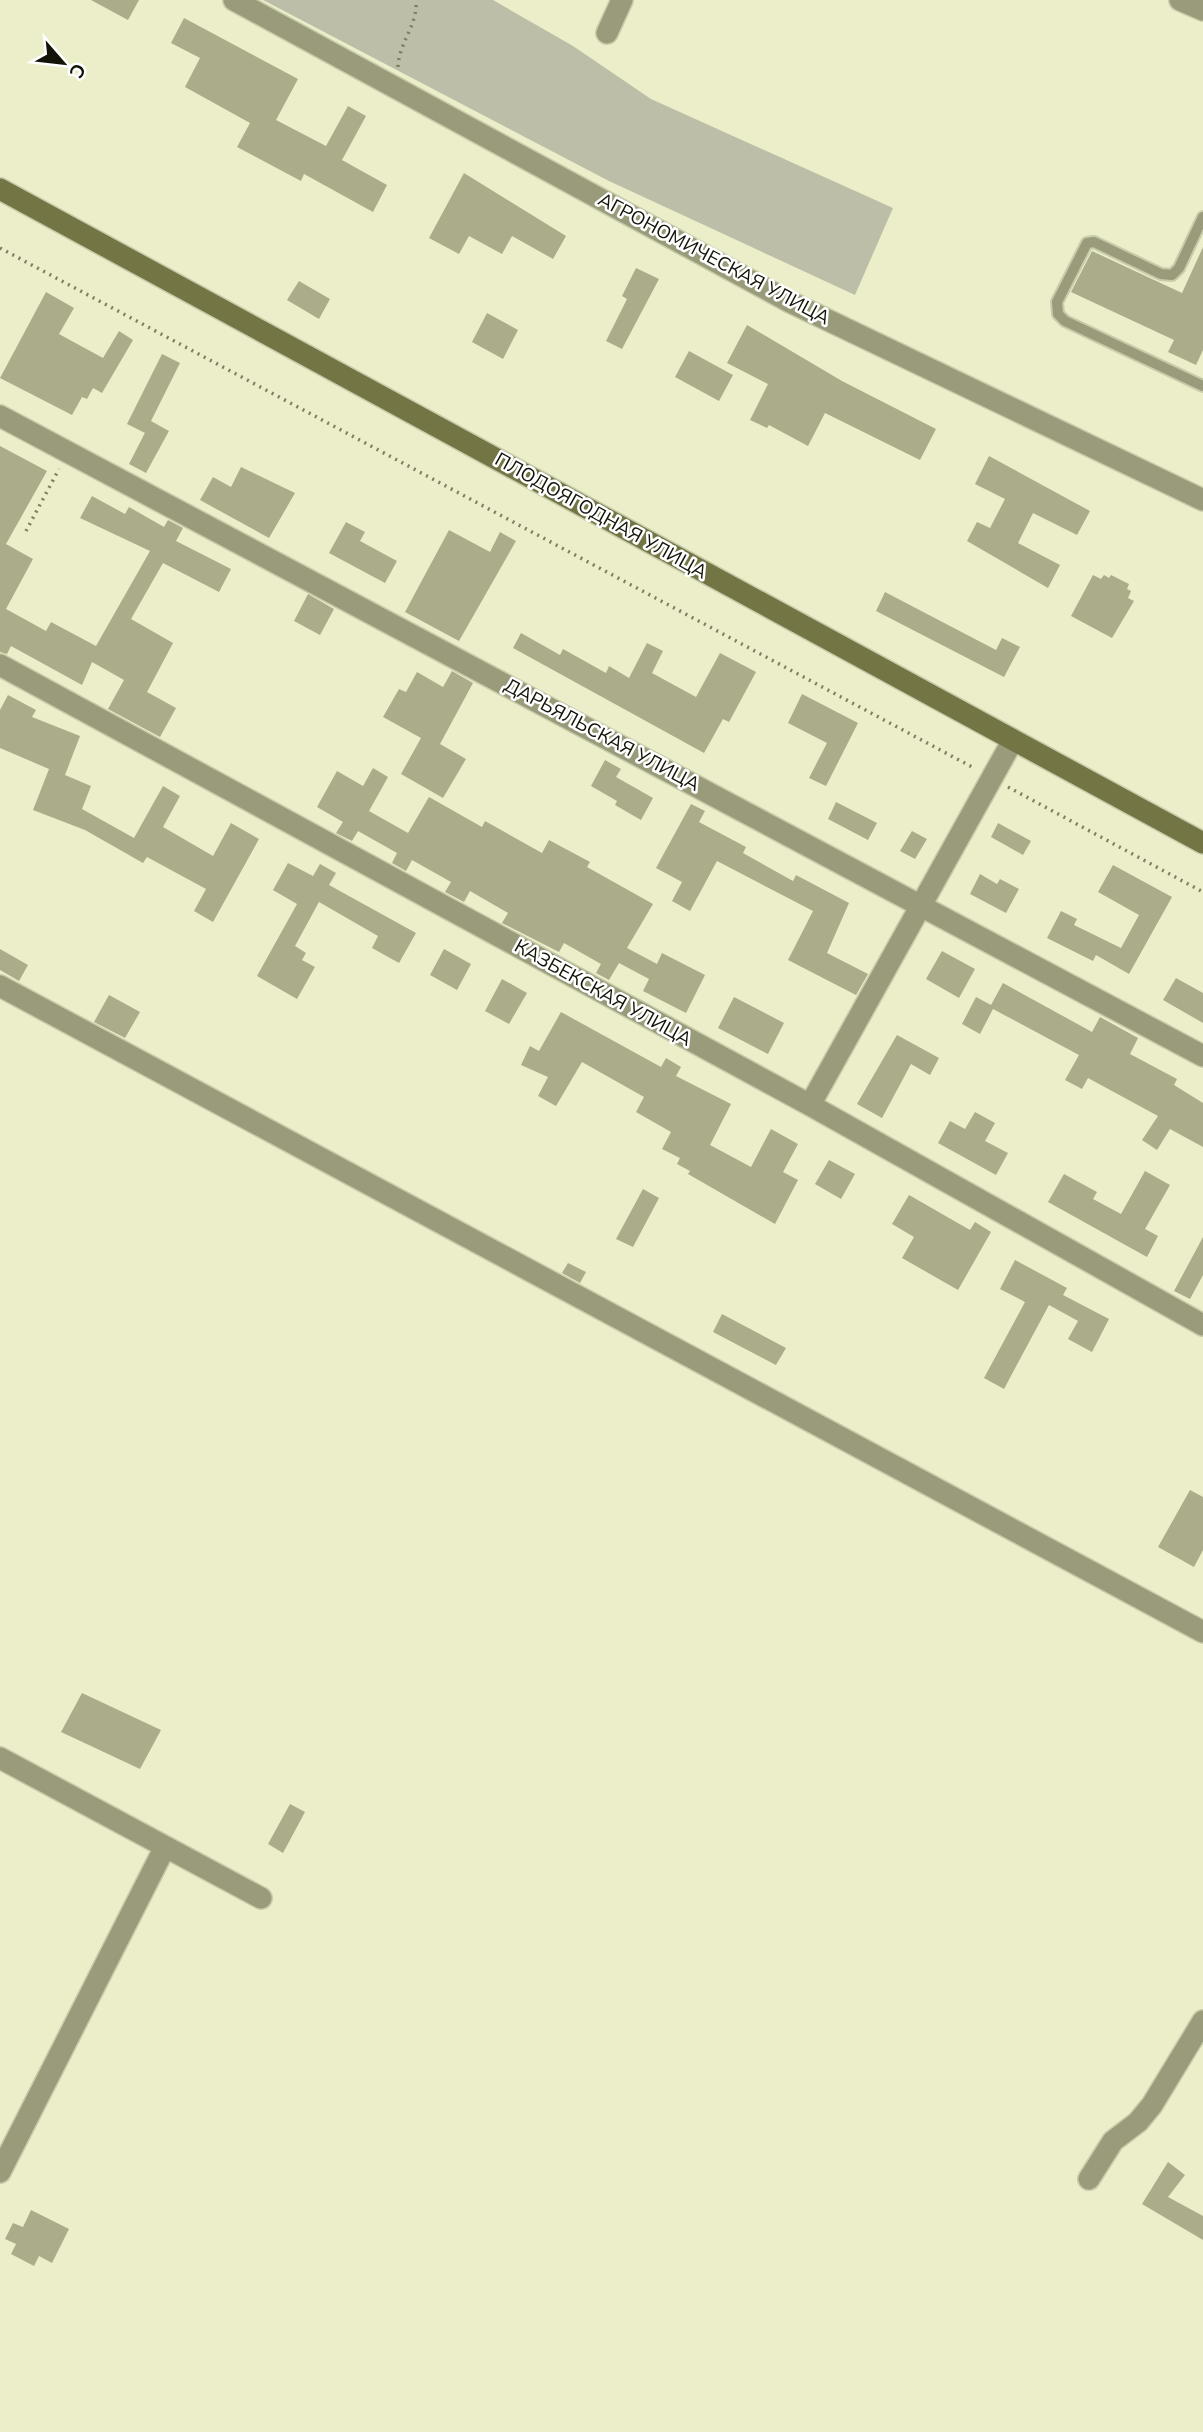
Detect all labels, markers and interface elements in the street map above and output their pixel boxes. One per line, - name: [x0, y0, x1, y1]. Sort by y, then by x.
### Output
- north arrow: [28, 28, 98, 98]
- text: С: [63, 59, 92, 82]
- street label: АГРОНОМИЧЕСКАЯ УЛИЦА: [594, 187, 835, 331]
- street label: ПЛОДОЯГОДНАЯ УЛИЦА: [490, 447, 712, 585]
- street label: ДАРЬЯЛЬСКАЯ УЛИЦА: [500, 672, 704, 798]
- street label: КАЗБЕКСКАЯ УЛИЦА: [510, 933, 696, 1053]

